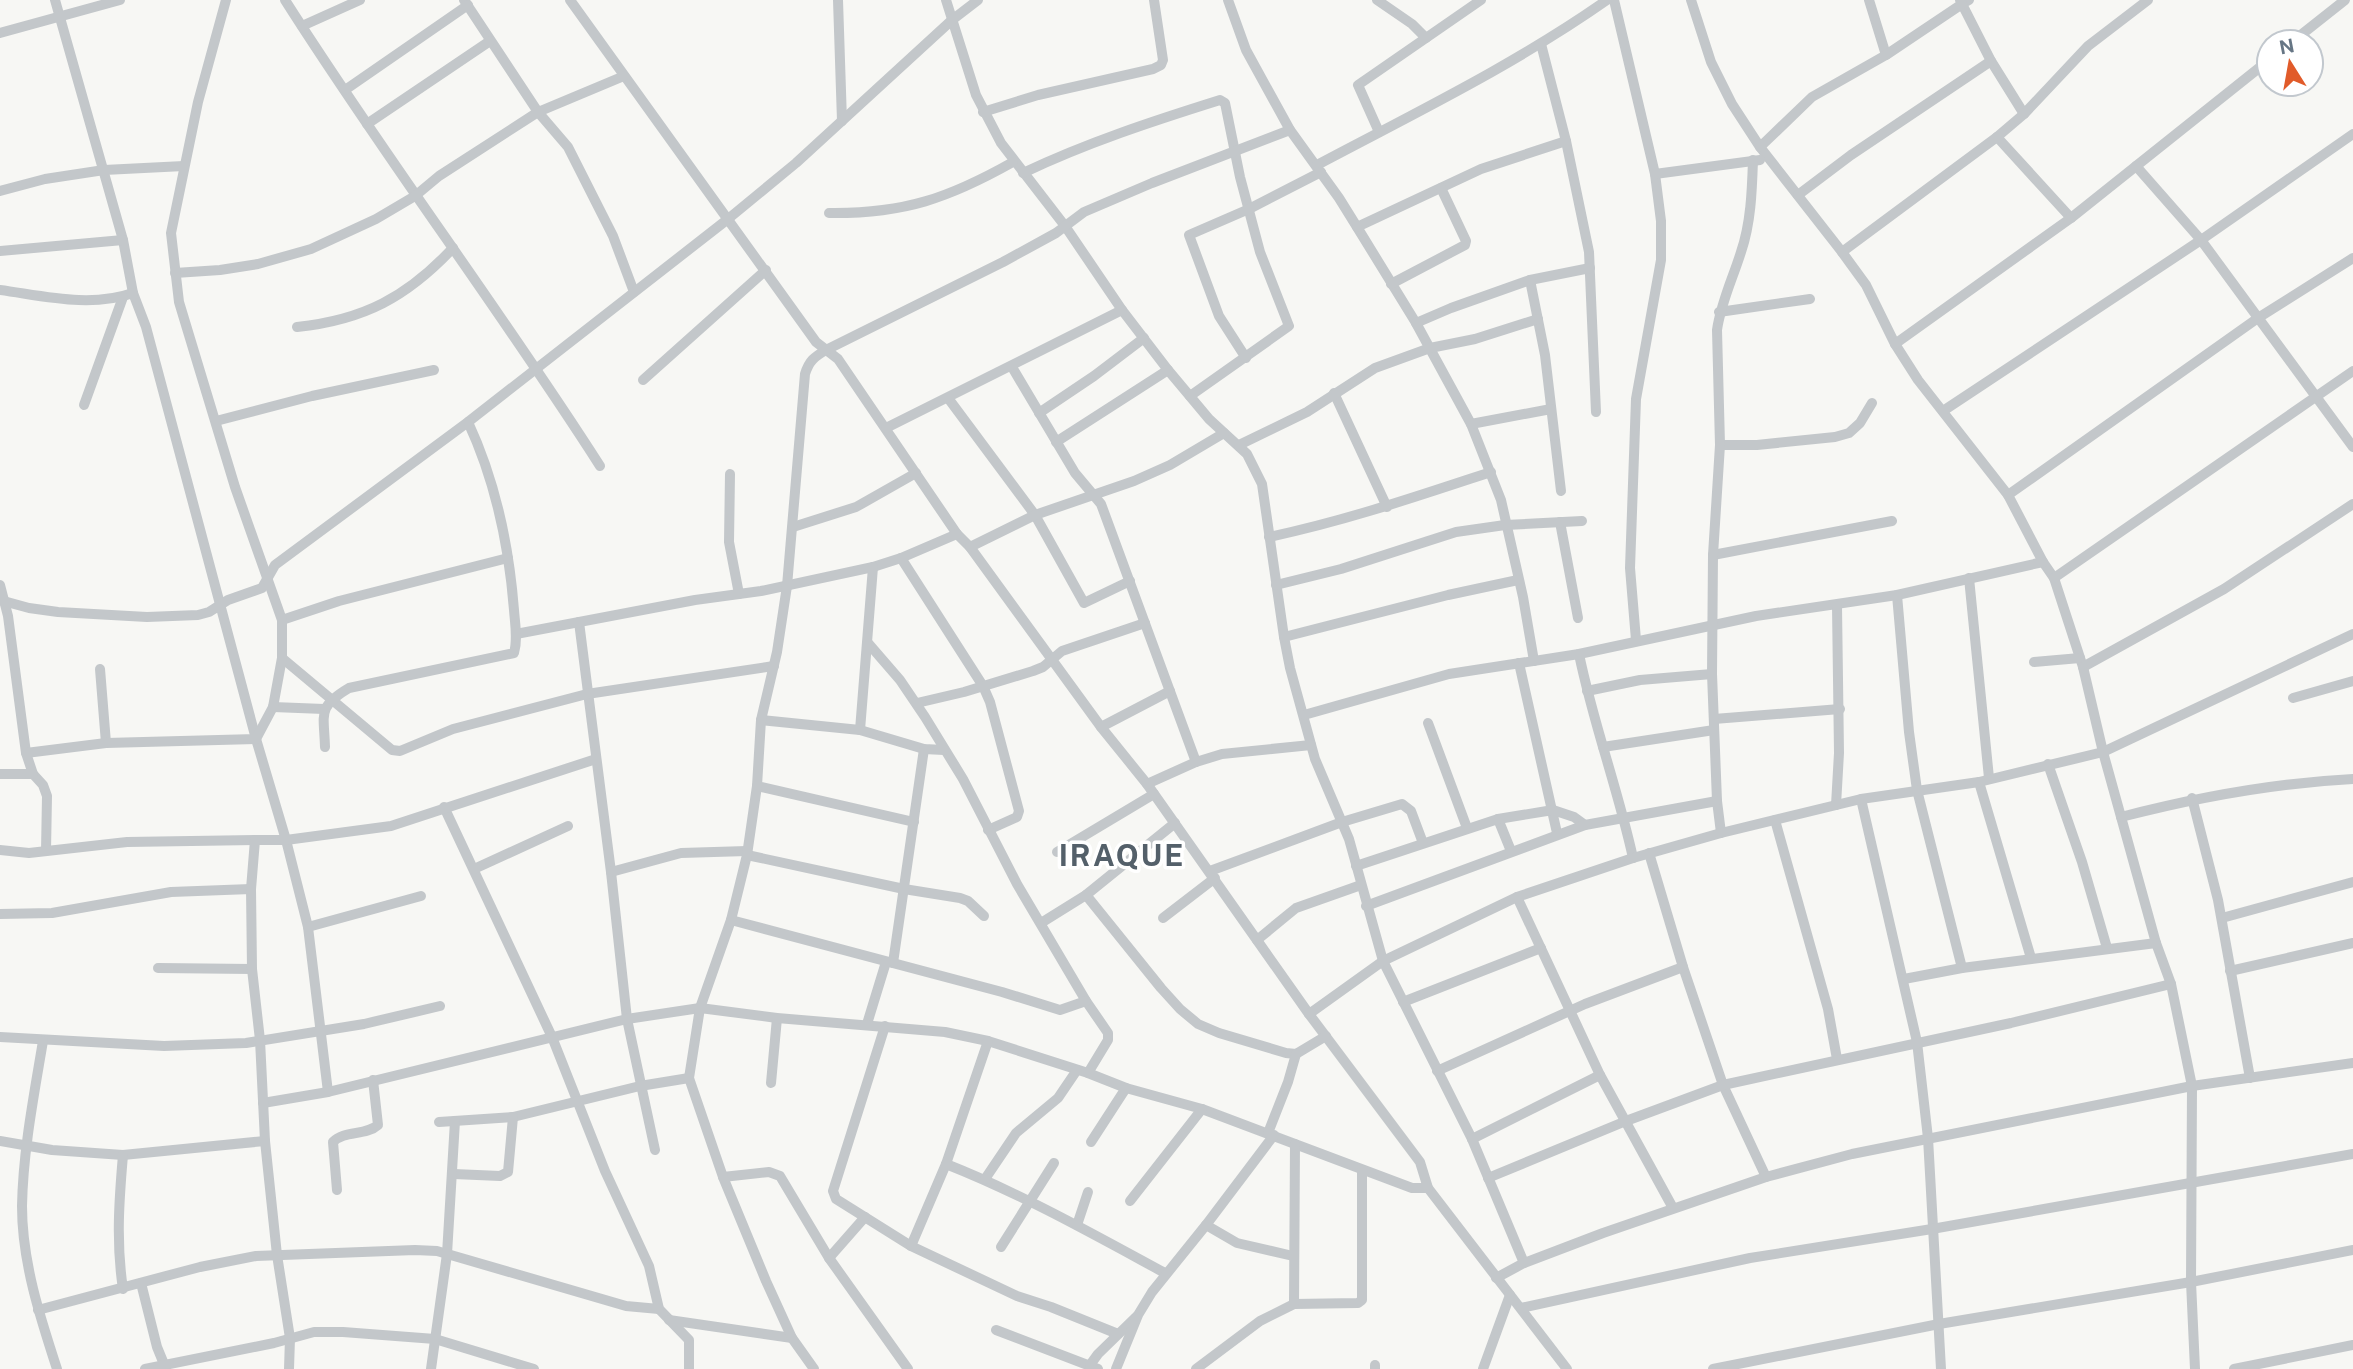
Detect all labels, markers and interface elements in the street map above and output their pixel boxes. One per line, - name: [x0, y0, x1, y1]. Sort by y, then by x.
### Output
- north arrow: [2255, 28, 2325, 98]
- text: N: [2277, 34, 2296, 59]
- district label: IRAQUE: [1059, 837, 1185, 873]

